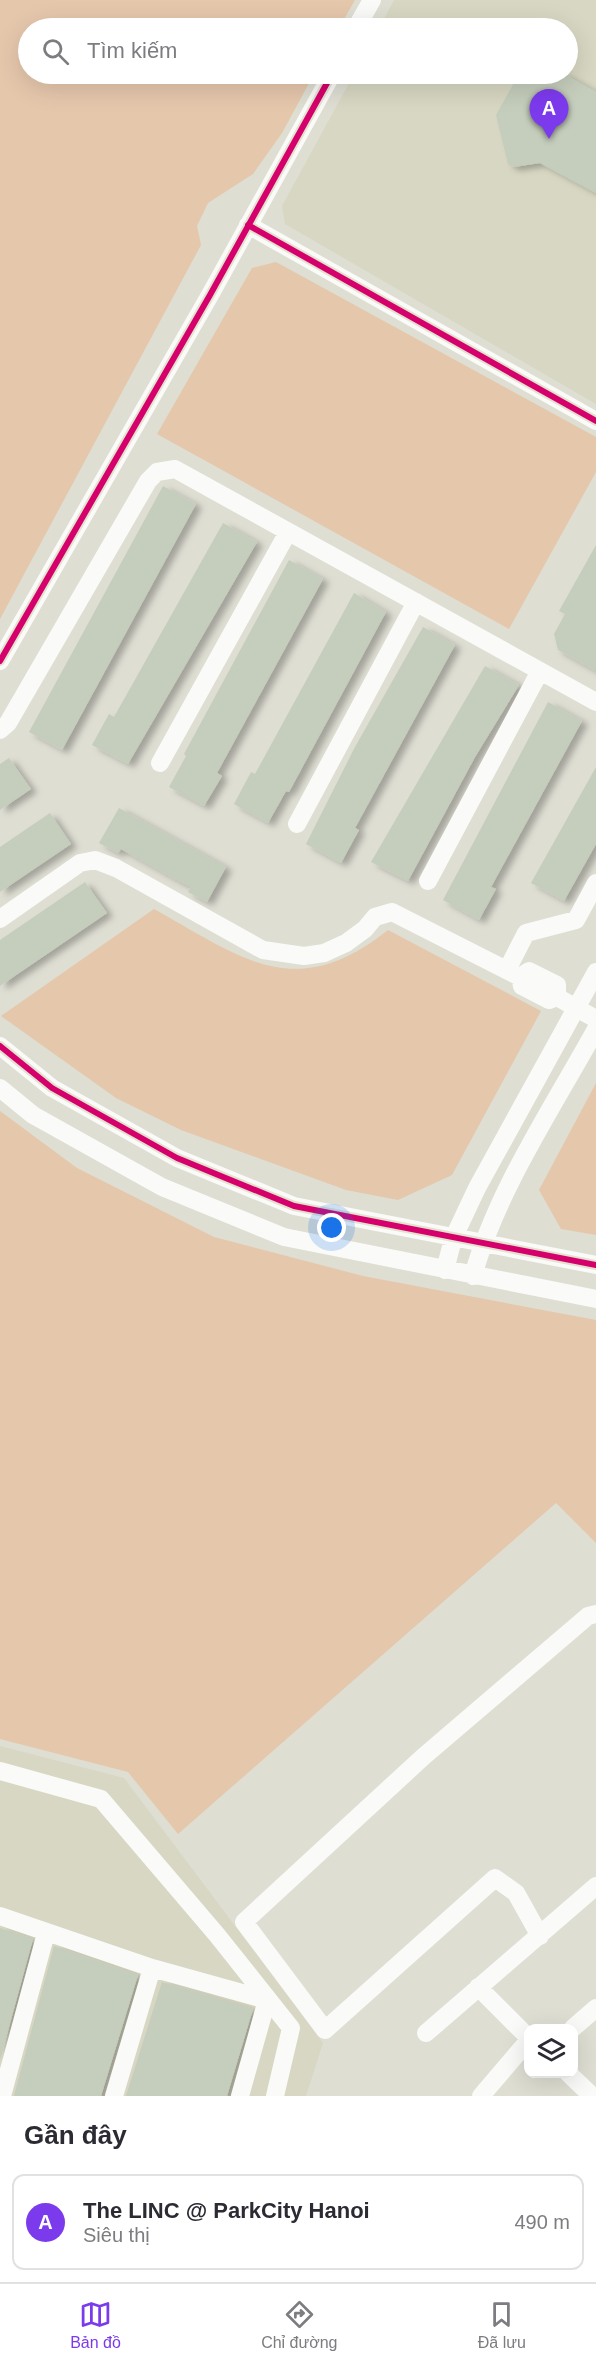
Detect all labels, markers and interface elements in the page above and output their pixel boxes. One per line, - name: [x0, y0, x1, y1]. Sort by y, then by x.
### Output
- search box: [18, 18, 578, 84]
- icon: search: [39, 35, 72, 68]
- text: Tìm kiếm: [87, 38, 177, 63]
- pin: A: [530, 90, 568, 139]
- your location: [317, 1213, 346, 1242]
- map controls: [524, 2024, 578, 2078]
- button: layers: [524, 2024, 578, 2078]
- text: Gần đây: [24, 2120, 127, 2150]
- text: The LINC @ ParkCity Hanoi: [83, 2198, 370, 2223]
- text: A: [38, 2211, 53, 2233]
- text: 490 m: [514, 2211, 570, 2233]
- text: Siêu thị: [83, 2224, 150, 2246]
- tab: Bản đồ: [70, 2298, 121, 2352]
- tab: Chỉ đường: [261, 2298, 338, 2352]
- tab: Đã lưu: [478, 2298, 526, 2352]

